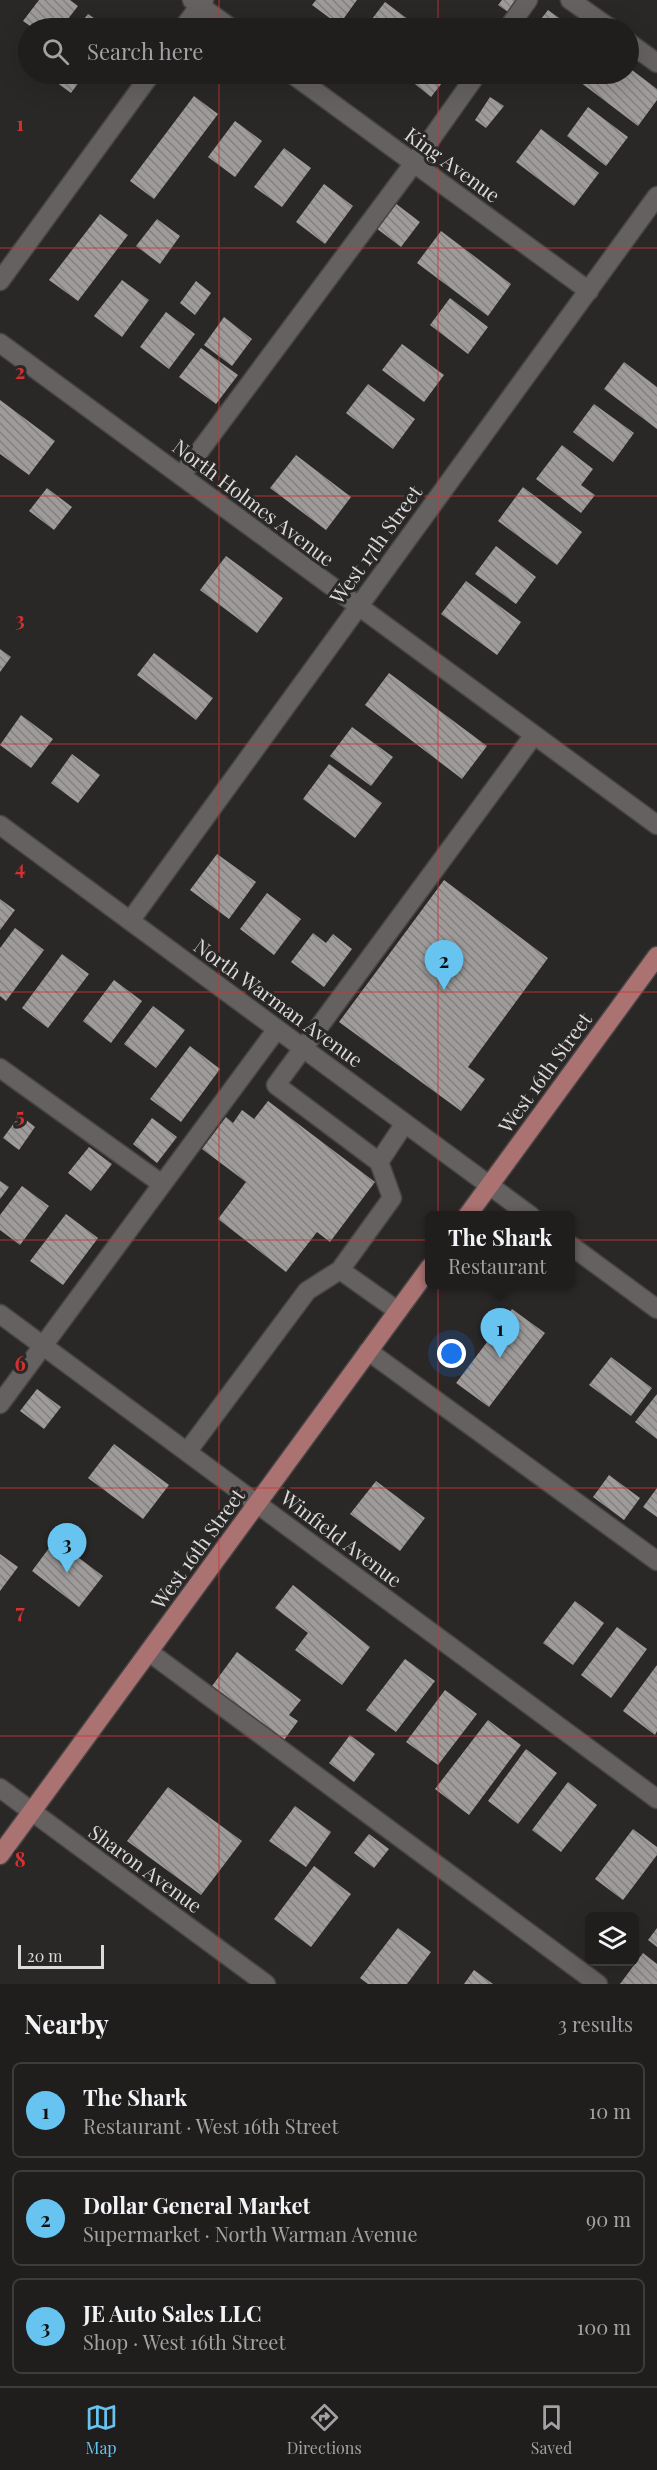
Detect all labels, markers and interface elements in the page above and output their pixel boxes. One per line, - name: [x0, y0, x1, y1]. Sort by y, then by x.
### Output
- search box: [18, 18, 639, 84]
- icon: search: [39, 35, 72, 68]
- text: Search here: [87, 36, 203, 66]
- text: 1: [16, 109, 24, 136]
- street label: King Avenue: [400, 120, 506, 208]
- text: 2: [15, 357, 25, 384]
- street label: North Holmes Avenue: [168, 432, 340, 572]
- street label: West 17th Street: [322, 478, 428, 610]
- text: 3: [15, 605, 25, 632]
- text: 4: [15, 853, 25, 880]
- street label: North Warman Avenue: [189, 932, 369, 1072]
- pin: 2: [424, 940, 464, 990]
- street label: West 16th Street: [491, 1006, 597, 1138]
- text: 5: [15, 1101, 25, 1128]
- popup: [425, 1211, 575, 1289]
- text: The Shark: [448, 1222, 552, 1252]
- text: Restaurant: [448, 1252, 546, 1279]
- pin: 1: [480, 1308, 520, 1358]
- your location: [437, 1339, 466, 1368]
- text: 6: [14, 1349, 26, 1376]
- street label: West 16th Street: [144, 1482, 250, 1614]
- street label: Winfield Avenue: [275, 1483, 408, 1593]
- pin: 3: [48, 1524, 86, 1573]
- text: 7: [15, 1597, 25, 1624]
- street label: Sharon Avenue: [84, 1818, 208, 1918]
- text: 8: [14, 1845, 26, 1872]
- map controls: [585, 1912, 639, 1966]
- button: layers: [585, 1912, 639, 1966]
- scale bar: [18, 1942, 104, 1970]
- text: 20 m: [27, 1945, 62, 1966]
- text: Nearby: [24, 2006, 109, 2041]
- text: 3 results: [558, 2010, 633, 2037]
- text: The Shark: [83, 2082, 187, 2112]
- text: 1: [42, 2097, 49, 2124]
- text: 10 m: [589, 2097, 631, 2124]
- text: Restaurant · West 16th Street: [83, 2112, 339, 2139]
- text: Dollar General Market: [83, 2190, 310, 2220]
- text: 2: [40, 2205, 51, 2232]
- text: 90 m: [586, 2205, 631, 2232]
- text: Supermarket · North Warman Avenue: [83, 2220, 418, 2247]
- text: JE Auto Sales LLC: [83, 2298, 261, 2328]
- text: 3: [41, 2313, 50, 2340]
- text: 100 m: [577, 2313, 631, 2340]
- text: Shop · West 16th Street: [83, 2328, 285, 2355]
- tab: Map: [85, 2401, 118, 2458]
- tab: Directions: [287, 2401, 362, 2458]
- tab: Saved: [531, 2401, 572, 2458]

